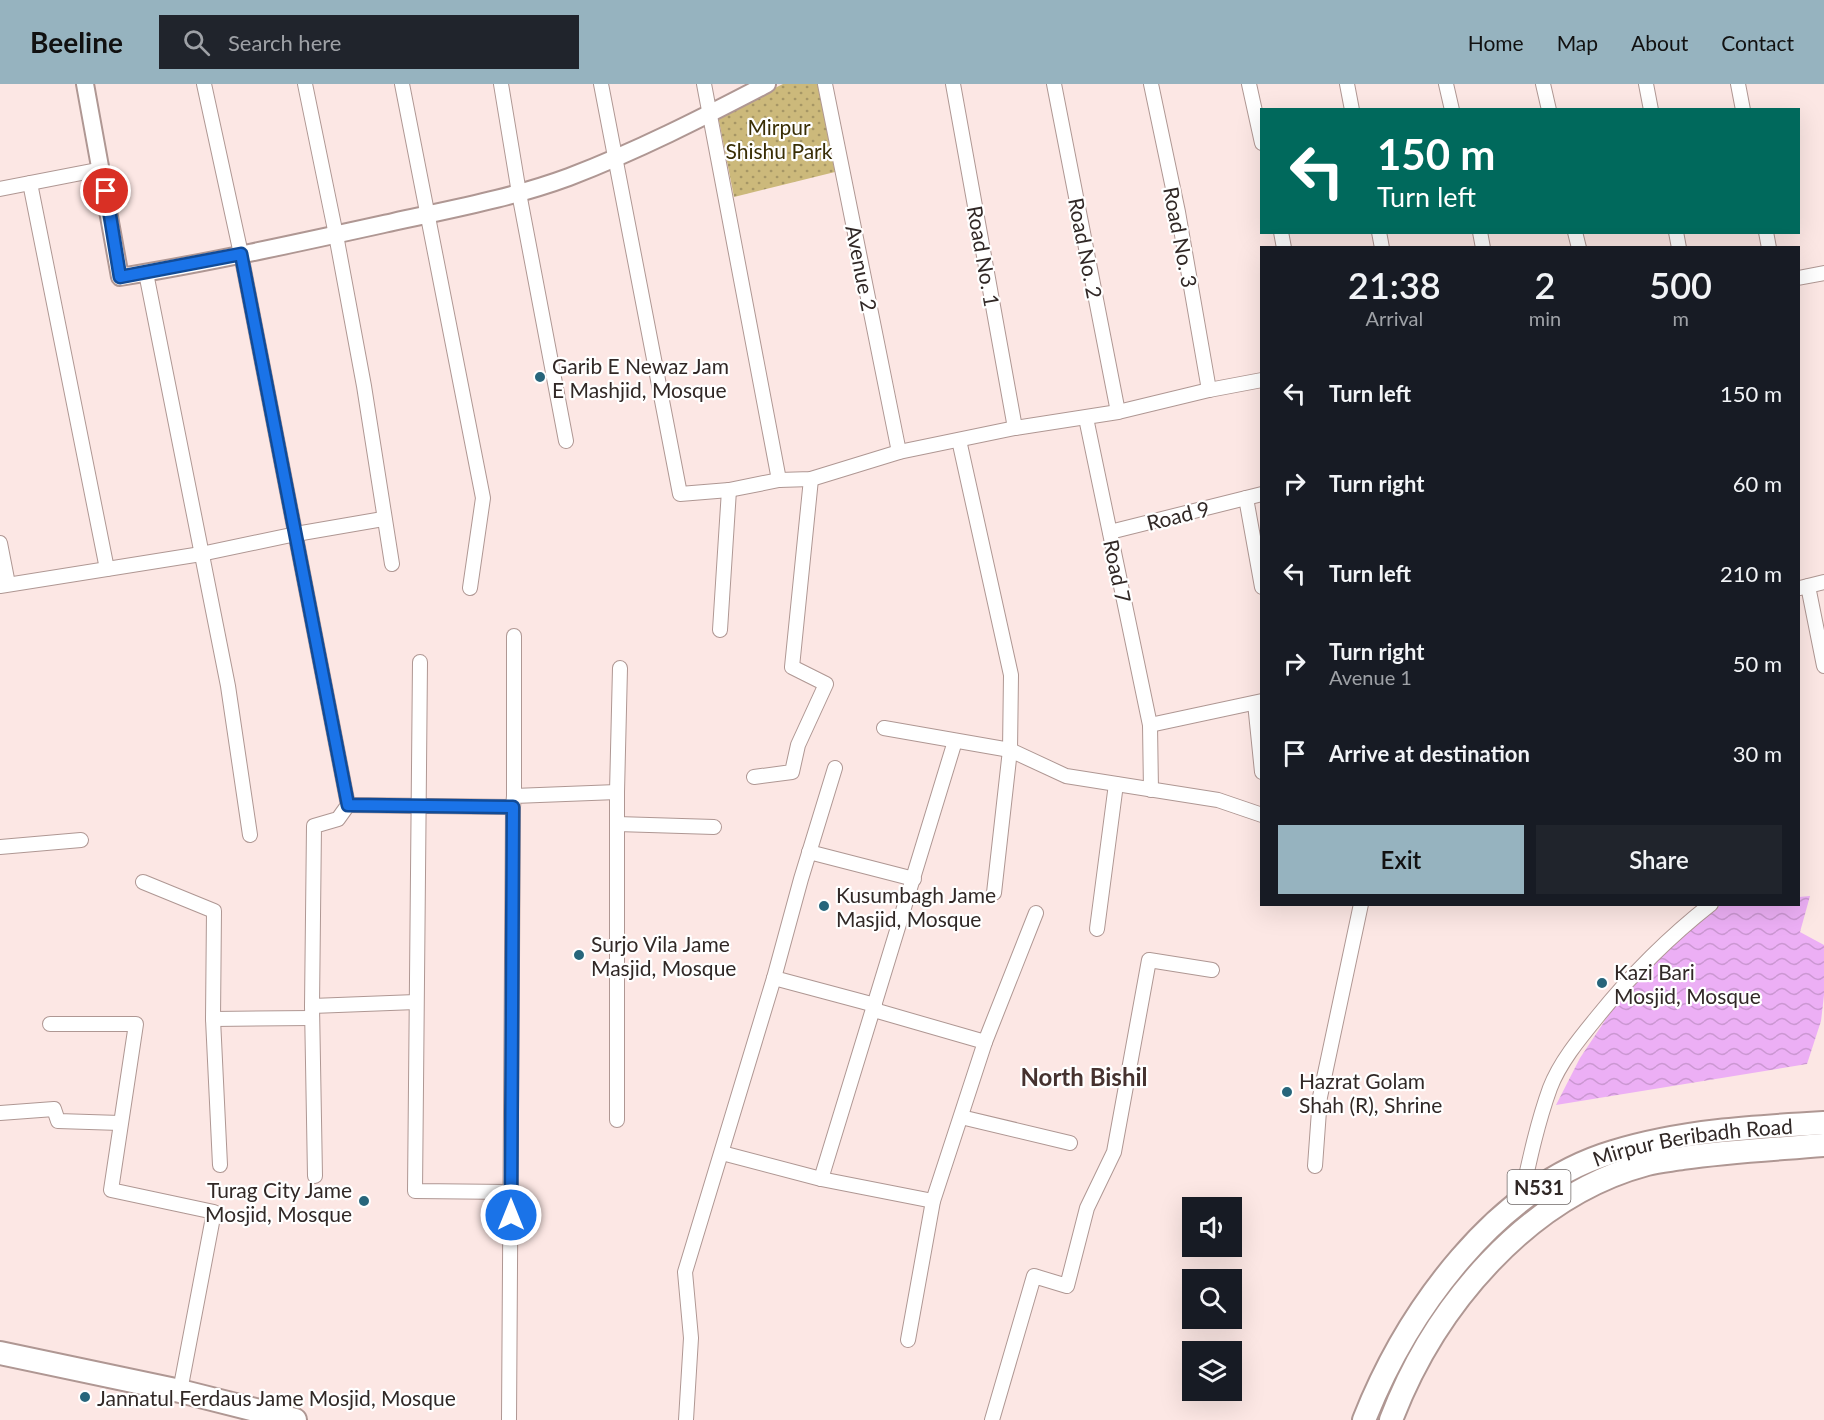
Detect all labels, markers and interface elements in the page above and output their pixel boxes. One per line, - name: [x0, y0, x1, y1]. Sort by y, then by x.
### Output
- search box: [159, 15, 579, 69]
- text: Beeline: [30, 25, 123, 59]
- icon: search: [180, 26, 213, 59]
- text: Search here: [228, 29, 341, 56]
- text: Home: [1468, 30, 1524, 55]
- text: Map: [1557, 30, 1598, 55]
- text: About: [1631, 30, 1688, 55]
- text: Contact: [1721, 30, 1794, 55]
- park label: Mirpur Shishu Park: [726, 114, 833, 163]
- text: 150 m: [1377, 129, 1495, 179]
- icon: left: [1278, 132, 1356, 210]
- pin: [80, 165, 131, 216]
- icon: arrive: [89, 174, 122, 207]
- text: Turn left: [1377, 180, 1476, 213]
- street label: Road No. 3: [1159, 185, 1203, 289]
- street label: Road No. 2: [1064, 196, 1108, 300]
- street label: Road No. 1: [963, 204, 1005, 308]
- street label: Avenue 2: [841, 223, 883, 313]
- text: 21:38: [1348, 263, 1441, 307]
- text: 2: [1535, 263, 1555, 307]
- text: 500: [1649, 263, 1712, 307]
- text: Arrival: [1366, 306, 1423, 330]
- text: min: [1529, 306, 1561, 330]
- text: m: [1672, 306, 1689, 330]
- place label: Garib E Newaz Jam E Mashjid, Mosque: [552, 353, 729, 402]
- marker: Garib E Newaz Jam E Mashjid, Mosque: [533, 370, 547, 384]
- icon: left: [1278, 377, 1311, 410]
- text: Turn left: [1329, 380, 1411, 407]
- text: 150 m: [1720, 380, 1782, 407]
- icon: right: [1278, 467, 1311, 500]
- text: Turn right: [1329, 470, 1424, 497]
- text: 60 m: [1733, 470, 1782, 497]
- street label: Road 9: [1144, 495, 1212, 535]
- street label: Road 7: [1099, 537, 1137, 605]
- icon: left: [1278, 557, 1311, 590]
- text: Turn left: [1329, 560, 1411, 587]
- text: 210 m: [1720, 560, 1782, 587]
- text: Turn right: [1329, 638, 1424, 665]
- icon: right: [1278, 647, 1311, 680]
- text: 50 m: [1733, 650, 1782, 677]
- text: Avenue 1: [1329, 665, 1412, 689]
- icon: arrive: [1278, 737, 1311, 770]
- text: Arrive at destination: [1329, 740, 1530, 767]
- text: 30 m: [1733, 740, 1782, 767]
- button: Exit: [1278, 825, 1524, 894]
- button: Share: [1536, 825, 1782, 894]
- place label: Kusumbagh Jame Masjid, Mosque: [836, 882, 996, 931]
- marker: Kusumbagh Jame Masjid, Mosque: [817, 899, 831, 913]
- place label: Surjo Vila Jame Masjid, Mosque: [591, 931, 736, 980]
- marker: Surjo Vila Jame Masjid, Mosque: [572, 948, 586, 962]
- place label: Kazi Bari Mosjid, Mosque: [1614, 959, 1761, 1008]
- marker: Kazi Bari Mosjid, Mosque: [1595, 976, 1609, 990]
- district label: North Bishil: [1021, 1062, 1148, 1091]
- place label: Hazrat Golam Shah (R), Shrine: [1299, 1068, 1442, 1117]
- marker: Hazrat Golam Shah (R), Shrine: [1280, 1085, 1294, 1099]
- street label: Mirpur Beribadh Road: [1589, 1112, 1793, 1170]
- road number: N531: [1508, 1170, 1570, 1204]
- place label: Turag City Jame Mosjid, Mosque: [205, 1177, 352, 1226]
- position arrow: [479, 1183, 543, 1247]
- marker: Turag City Jame Mosjid, Mosque: [357, 1194, 371, 1208]
- map controls: [1182, 1197, 1242, 1401]
- button: sound: [1182, 1197, 1242, 1257]
- button: search: [1182, 1269, 1242, 1329]
- button: layers: [1182, 1341, 1242, 1401]
- place label: Jannatul Ferdaus Jame Mosjid, Mosque: [97, 1385, 456, 1410]
- marker: Jannatul Ferdaus Jame Mosjid, Mosque: [78, 1390, 92, 1404]

